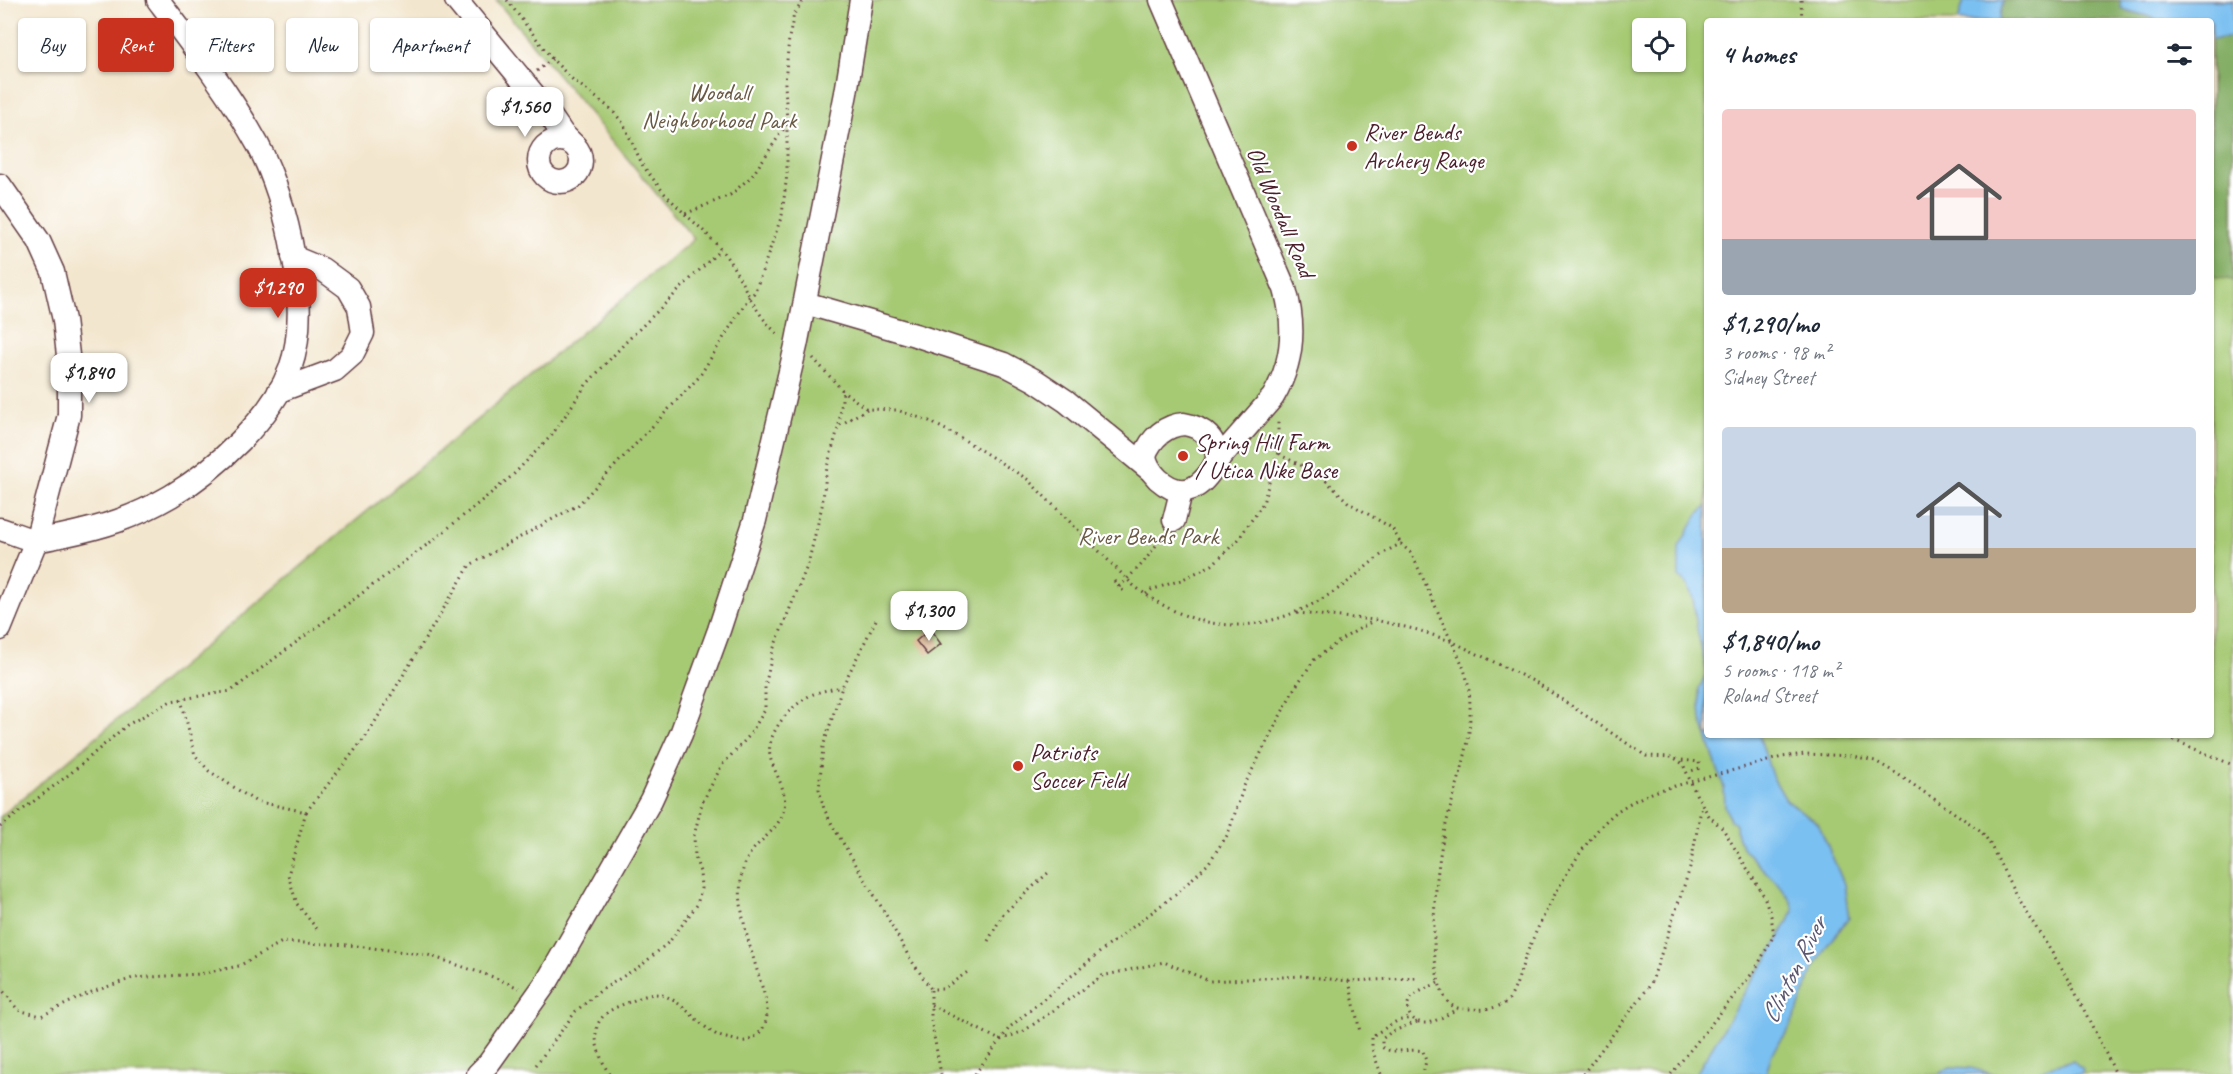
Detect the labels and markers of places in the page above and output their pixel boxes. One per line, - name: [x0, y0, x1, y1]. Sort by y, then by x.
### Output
- pin: $1,560: [476, 87, 574, 138]
- place label: River Bends Archery Range: [1364, 117, 1486, 175]
- marker: River Bends Archery Range: [1345, 139, 1359, 153]
- pin: $1,290: [229, 268, 327, 319]
- pin: $1,840: [40, 353, 138, 404]
- place label: Spring Hill Farm / Utica Nike Base: [1195, 427, 1339, 485]
- marker: Spring Hill Farm / Utica Nike Base: [1176, 449, 1190, 463]
- pin: $1,300: [880, 591, 978, 642]
- place label: Patriots Soccer Field: [1030, 737, 1130, 795]
- marker: Patriots Soccer Field: [1011, 759, 1025, 773]

